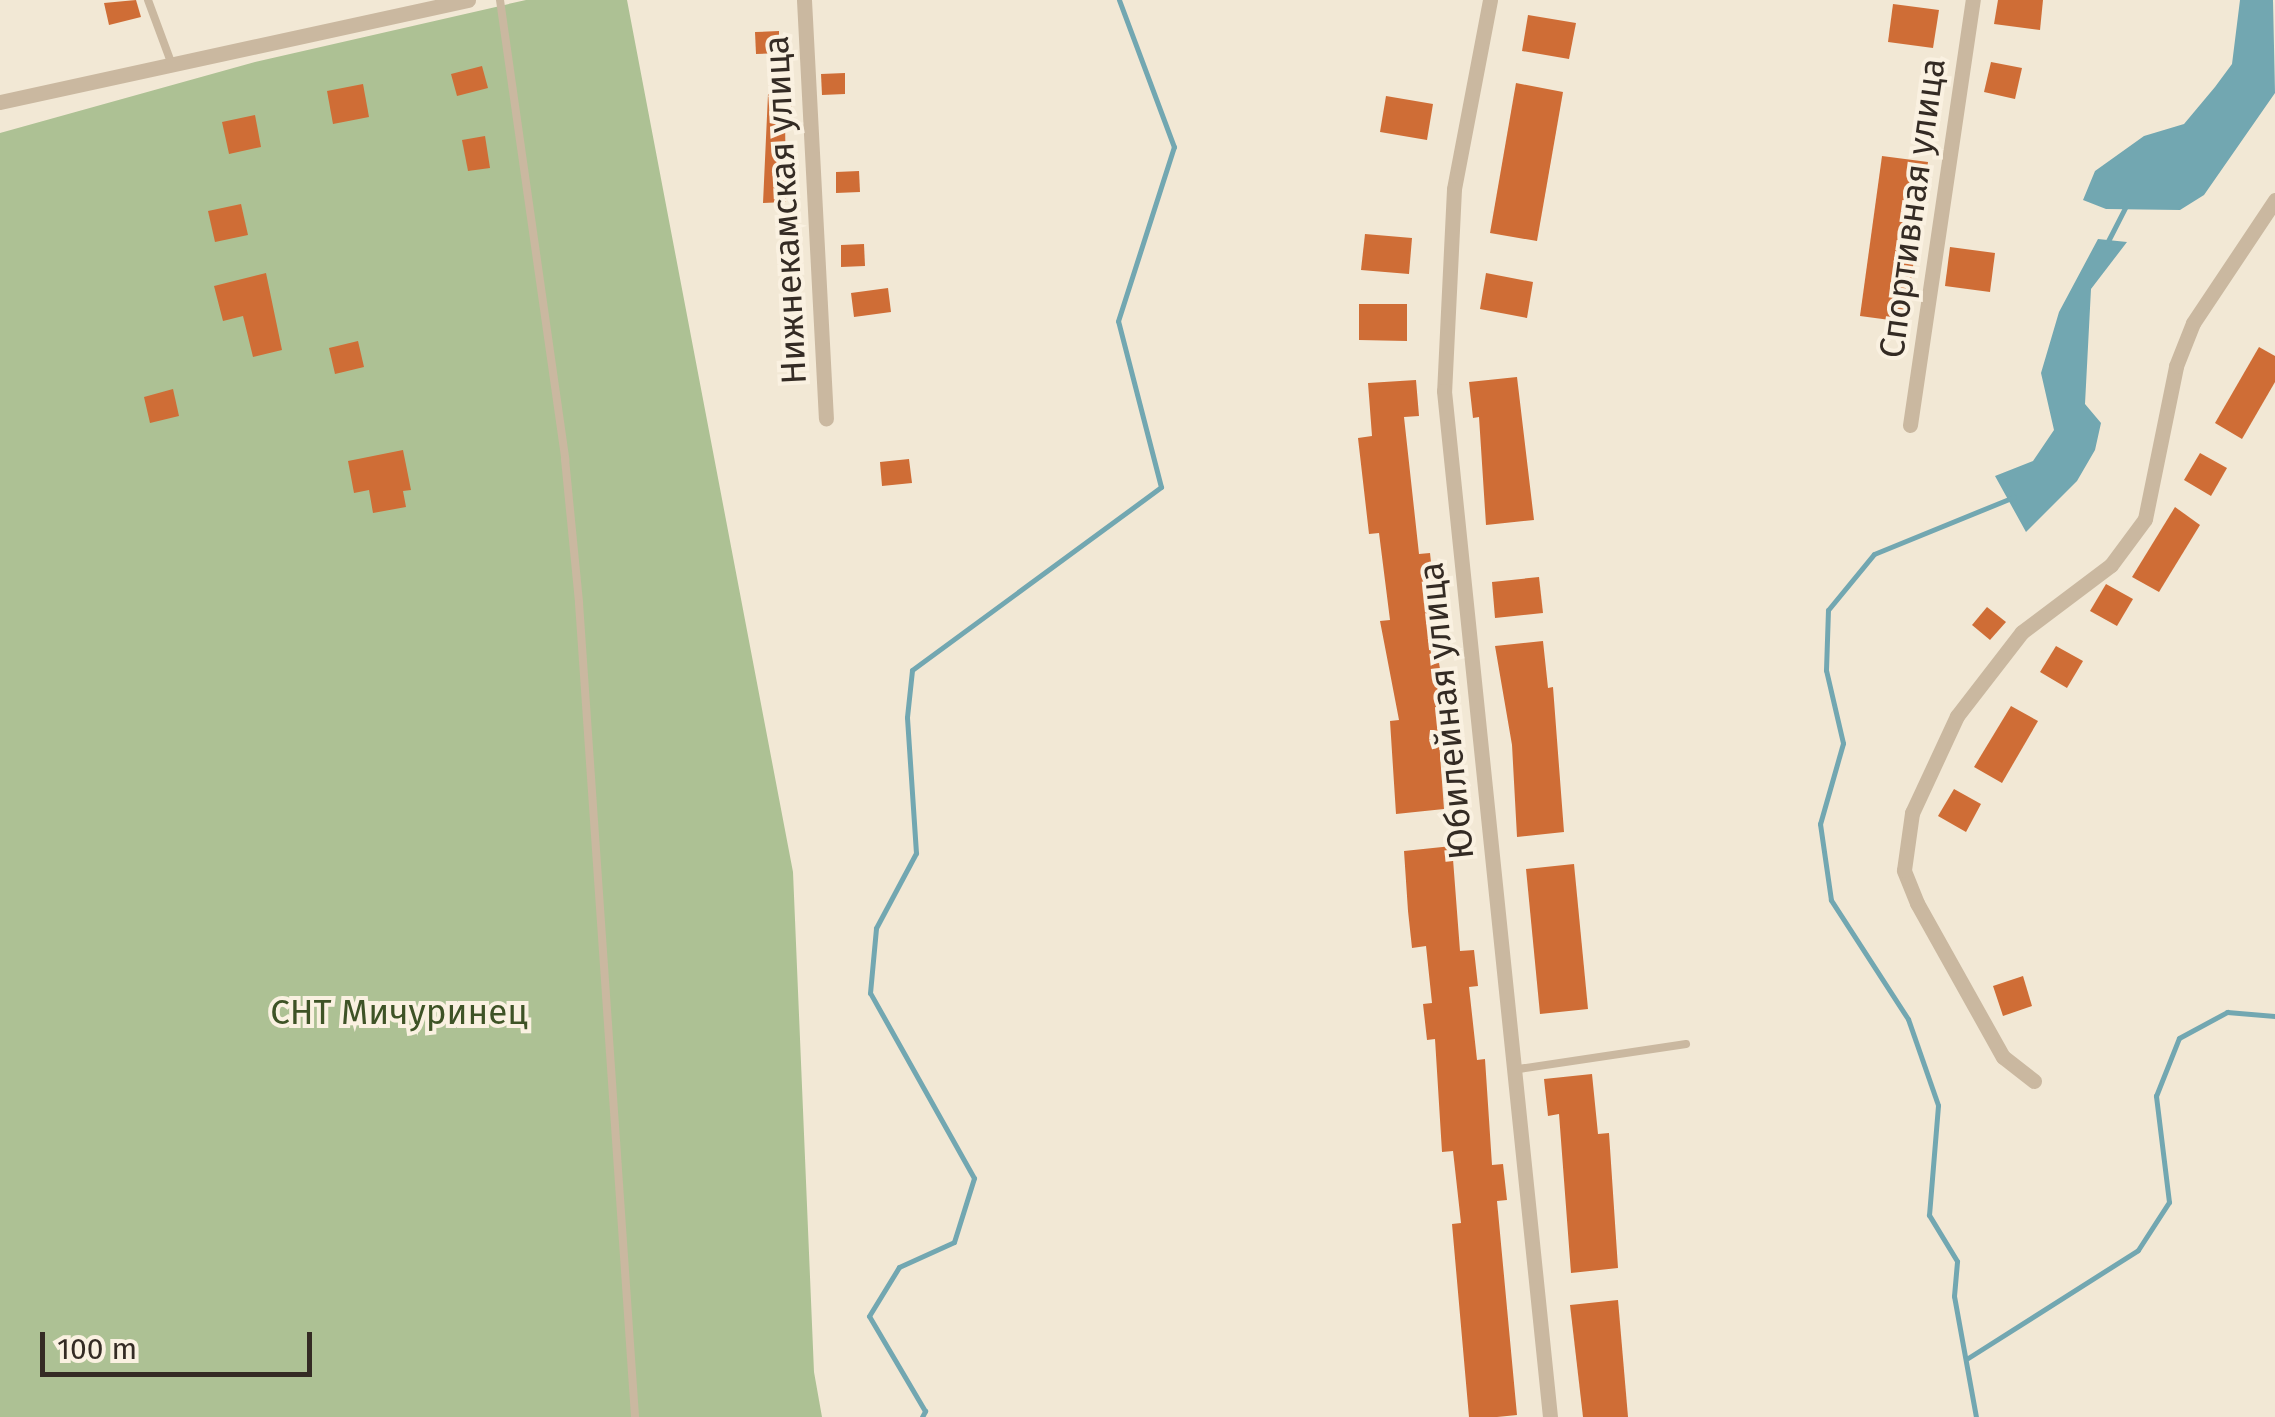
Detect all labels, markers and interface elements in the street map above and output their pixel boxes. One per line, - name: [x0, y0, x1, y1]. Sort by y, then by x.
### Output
- street label: Нижнекамская улица: [755, 34, 815, 386]
- street label: Спортивная улица: [1870, 55, 1954, 361]
- street label: Юбилейная улица: [1409, 560, 1483, 862]
- park label: СНТ Мичуринец: [270, 991, 528, 1033]
- scale bar: [45, 1312, 318, 1374]
- text: 100 m: [57, 1331, 137, 1367]

